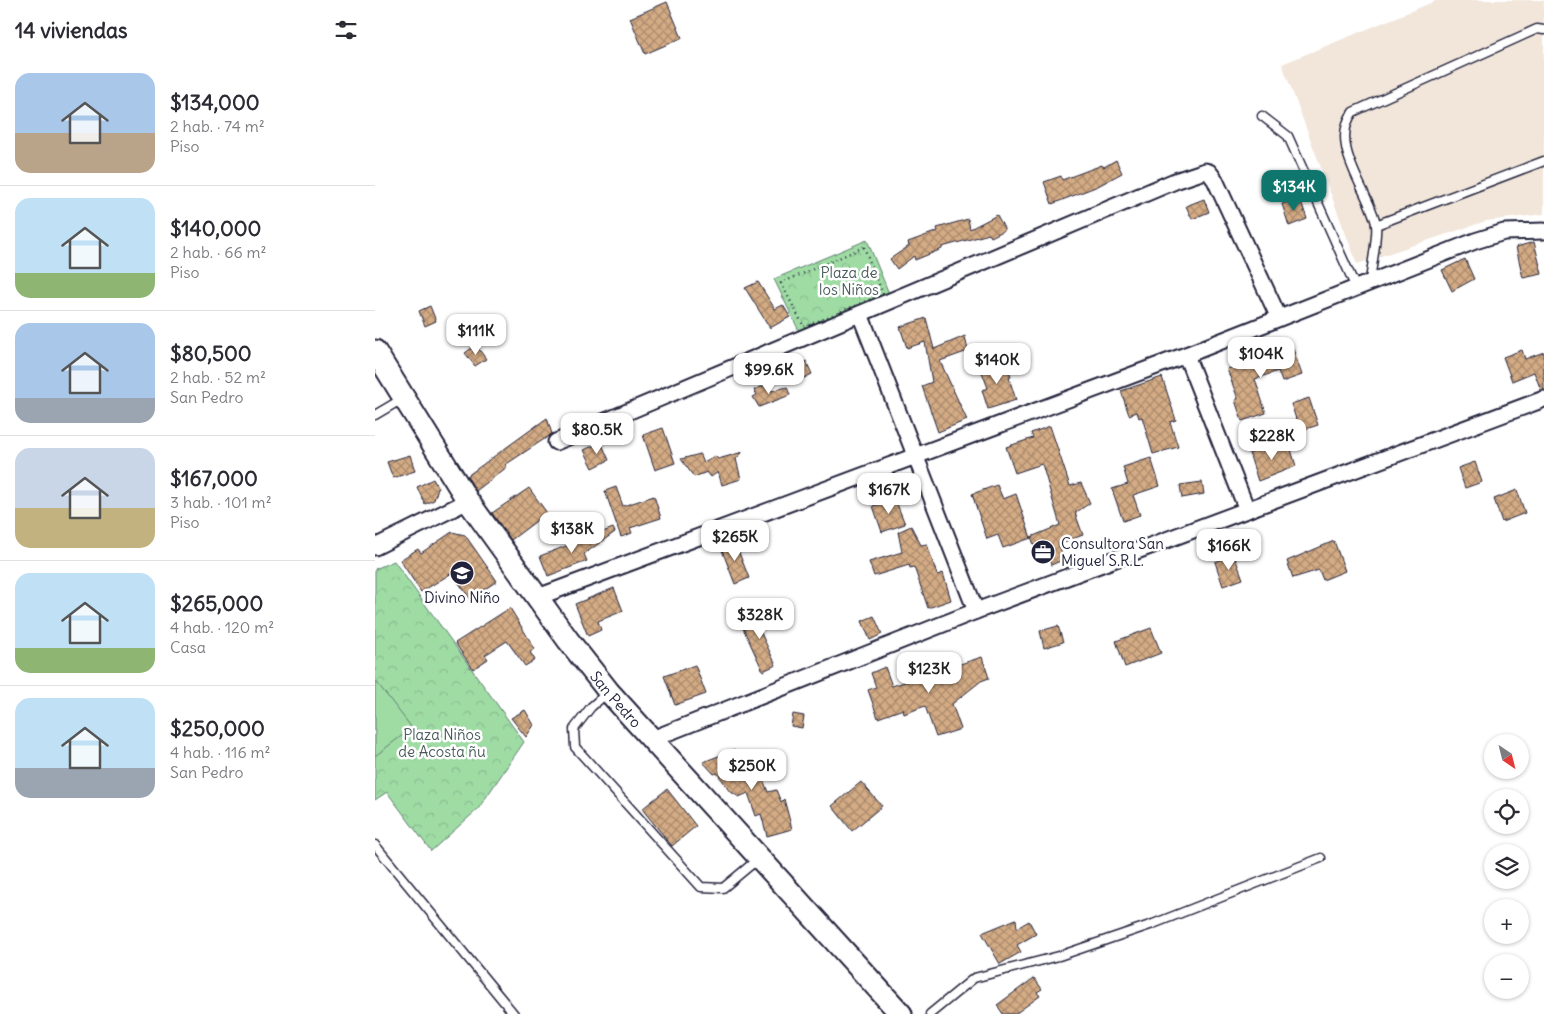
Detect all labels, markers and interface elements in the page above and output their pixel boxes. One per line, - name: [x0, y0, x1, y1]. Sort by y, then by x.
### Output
- icon: filters: [332, 16, 360, 44]
- text: 14 viviendas: [15, 17, 128, 44]
- text: $134,000: [170, 89, 260, 116]
- icon: home: [55, 93, 115, 153]
- text: 2 hab. · 74 m²: [170, 116, 265, 136]
- text: Piso: [170, 136, 199, 156]
- pin: $134K: [1259, 170, 1329, 212]
- text: $134K: [1272, 176, 1316, 196]
- text: $140,000: [170, 215, 261, 242]
- icon: home: [55, 218, 115, 278]
- text: 2 hab. · 66 m²: [170, 242, 267, 262]
- text: Piso: [170, 262, 199, 282]
- park label: Plaza de los Niños: [819, 263, 879, 299]
- pin: $111K: [441, 314, 511, 356]
- text: $111K: [457, 320, 495, 340]
- pin: $104K: [1226, 336, 1296, 379]
- text: $80,500: [170, 340, 252, 367]
- pin: $140K: [962, 342, 1032, 385]
- icon: home: [55, 343, 115, 403]
- text: $104K: [1239, 343, 1283, 363]
- text: $140K: [975, 349, 1019, 369]
- pin: $99.6K: [728, 352, 810, 395]
- text: $99.6K: [744, 359, 794, 379]
- text: 2 hab. · 52 m²: [170, 367, 266, 387]
- text: San Pedro: [170, 387, 244, 407]
- pin: $80.5K: [556, 412, 638, 455]
- pin: $228K: [1237, 418, 1307, 461]
- text: $80.5K: [571, 419, 623, 439]
- text: $228K: [1249, 425, 1295, 445]
- text: $167,000: [170, 465, 258, 492]
- icon: home: [55, 468, 115, 528]
- pin: $167K: [854, 472, 924, 515]
- text: $167K: [868, 479, 910, 499]
- text: 3 hab. · 101 m²: [170, 492, 272, 512]
- text: Piso: [170, 512, 199, 532]
- pin: $138K: [537, 512, 607, 554]
- text: $138K: [550, 518, 594, 538]
- pin: $265K: [700, 520, 770, 562]
- text: $265K: [712, 526, 758, 546]
- pin: $166K: [1194, 528, 1264, 571]
- place label: Consultora San Miguel S.R.L.: [1061, 534, 1164, 570]
- text: $166K: [1207, 535, 1251, 555]
- office icon: Consultora San Miguel S.R.L.: [1030, 539, 1056, 565]
- school or university icon: Divino Niño: [449, 560, 475, 586]
- place label: Divino Niño: [424, 588, 500, 607]
- text: $265,000: [170, 590, 263, 617]
- icon: home: [55, 593, 115, 653]
- pin: $328K: [725, 598, 795, 640]
- text: $328K: [737, 604, 783, 624]
- text: 4 hab. · 120 m²: [170, 617, 274, 637]
- text: Casa: [170, 637, 206, 657]
- pin: $123K: [894, 652, 964, 694]
- text: $123K: [908, 658, 950, 678]
- street label: San Pedro: [586, 667, 646, 731]
- text: $250,000: [170, 715, 265, 742]
- icon: home: [55, 718, 115, 778]
- park label: Plaza Niños de Acosta ñu: [398, 725, 486, 761]
- north arrow: [1484, 734, 1529, 779]
- map controls: [1484, 734, 1529, 999]
- text: 4 hab. · 116 m²: [170, 742, 271, 762]
- pin: $250K: [717, 748, 787, 791]
- text: $250K: [728, 755, 776, 775]
- text: San Pedro: [170, 762, 244, 782]
- button: locate: [1484, 789, 1529, 834]
- button: layers: [1484, 844, 1529, 889]
- button: +: [1484, 899, 1529, 944]
- button: −: [1484, 954, 1529, 999]

